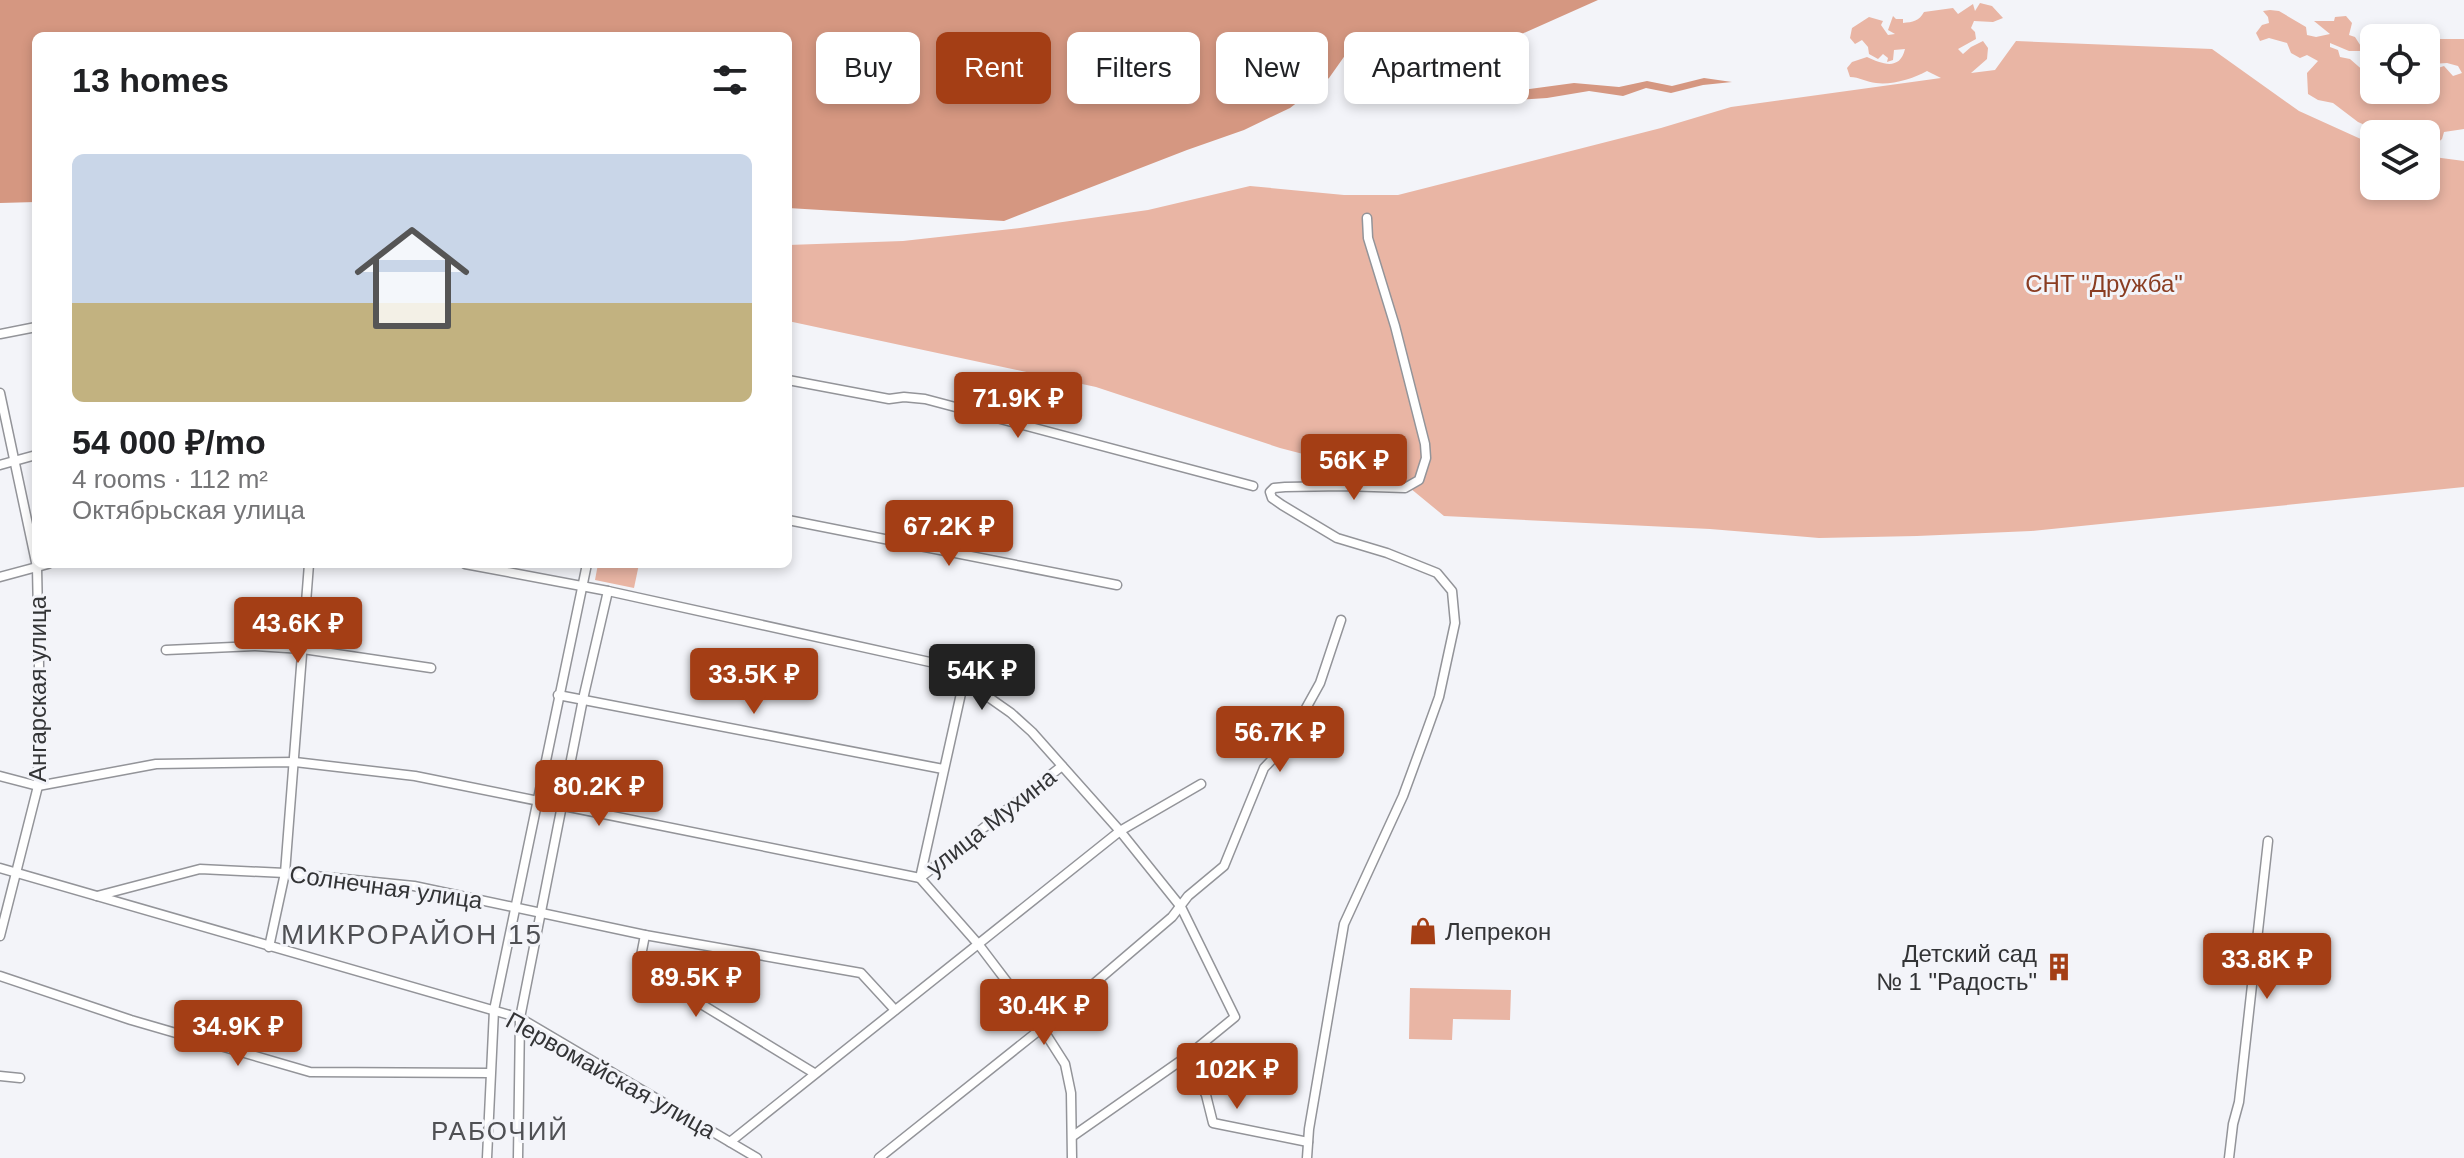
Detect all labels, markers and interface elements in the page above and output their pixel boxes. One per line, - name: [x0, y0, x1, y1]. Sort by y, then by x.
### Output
- map controls: [2360, 24, 2440, 200]
- button: locate: [2360, 24, 2440, 104]
- chip: Buy: [816, 32, 920, 104]
- chip: Rent: [936, 32, 1051, 104]
- chip: Filters: [1067, 32, 1200, 104]
- chip: New: [1216, 32, 1328, 104]
- chip: Apartment: [1344, 32, 1529, 104]
- icon: filters: [708, 58, 752, 102]
- text: 13 homes: [72, 61, 229, 99]
- button: layers: [2360, 120, 2440, 200]
- icon: home: [340, 206, 484, 350]
- park label: СНТ "Дружба": [2025, 270, 2183, 297]
- pin: 71.9K ₽: [944, 372, 1092, 440]
- text: 71.9K ₽: [972, 383, 1064, 413]
- text: 54 000 ₽/mo: [72, 423, 266, 461]
- pin: 56K ₽: [1298, 434, 1410, 502]
- text: 56K ₽: [1319, 445, 1389, 475]
- text: 4 rooms · 112 m²: [72, 464, 268, 494]
- text: Октябрьская улица: [72, 495, 305, 525]
- pin: 67.2K ₽: [875, 500, 1023, 568]
- text: 67.2K ₽: [903, 511, 995, 541]
- street label: Ангарская улица: [24, 595, 51, 782]
- pin: 43.6K ₽: [224, 597, 372, 665]
- text: 43.6K ₽: [252, 608, 344, 638]
- pin: 54K ₽: [926, 644, 1038, 712]
- pin: 33.5K ₽: [680, 648, 828, 716]
- text: 54K ₽: [947, 655, 1017, 685]
- text: 33.5K ₽: [708, 659, 800, 689]
- pin: 56.7K ₽: [1206, 706, 1354, 774]
- text: 56.7K ₽: [1234, 717, 1326, 747]
- pin: 80.2K ₽: [525, 760, 673, 828]
- street label: улица Мухина: [921, 763, 1062, 881]
- text: 80.2K ₽: [553, 771, 645, 801]
- street label: Солнечная улица: [288, 860, 485, 914]
- shop icon: Лепрекон: [1408, 916, 1438, 946]
- place label: Лепрекон: [1445, 918, 1551, 945]
- district label: МИКРОРАЙОН 15: [281, 919, 543, 950]
- pin: 33.8K ₽: [2193, 933, 2341, 1001]
- place label: Детский сад № 1 "Радость": [1876, 940, 2037, 995]
- text: 33.8K ₽: [2221, 944, 2313, 974]
- pin: 89.5K ₽: [622, 951, 770, 1019]
- building icon: Детский сад № 1 "Радость": [2044, 952, 2074, 982]
- text: 89.5K ₽: [650, 962, 742, 992]
- pin: 30.4K ₽: [970, 979, 1118, 1047]
- text: 30.4K ₽: [998, 990, 1090, 1020]
- pin: 34.9K ₽: [164, 1000, 312, 1068]
- street label: Первомайская улица: [502, 1006, 721, 1144]
- text: 34.9K ₽: [192, 1011, 284, 1041]
- pin: 102K ₽: [1172, 1043, 1302, 1111]
- text: 102K ₽: [1195, 1054, 1279, 1084]
- district label: РАБОЧИЙ: [431, 1116, 569, 1146]

